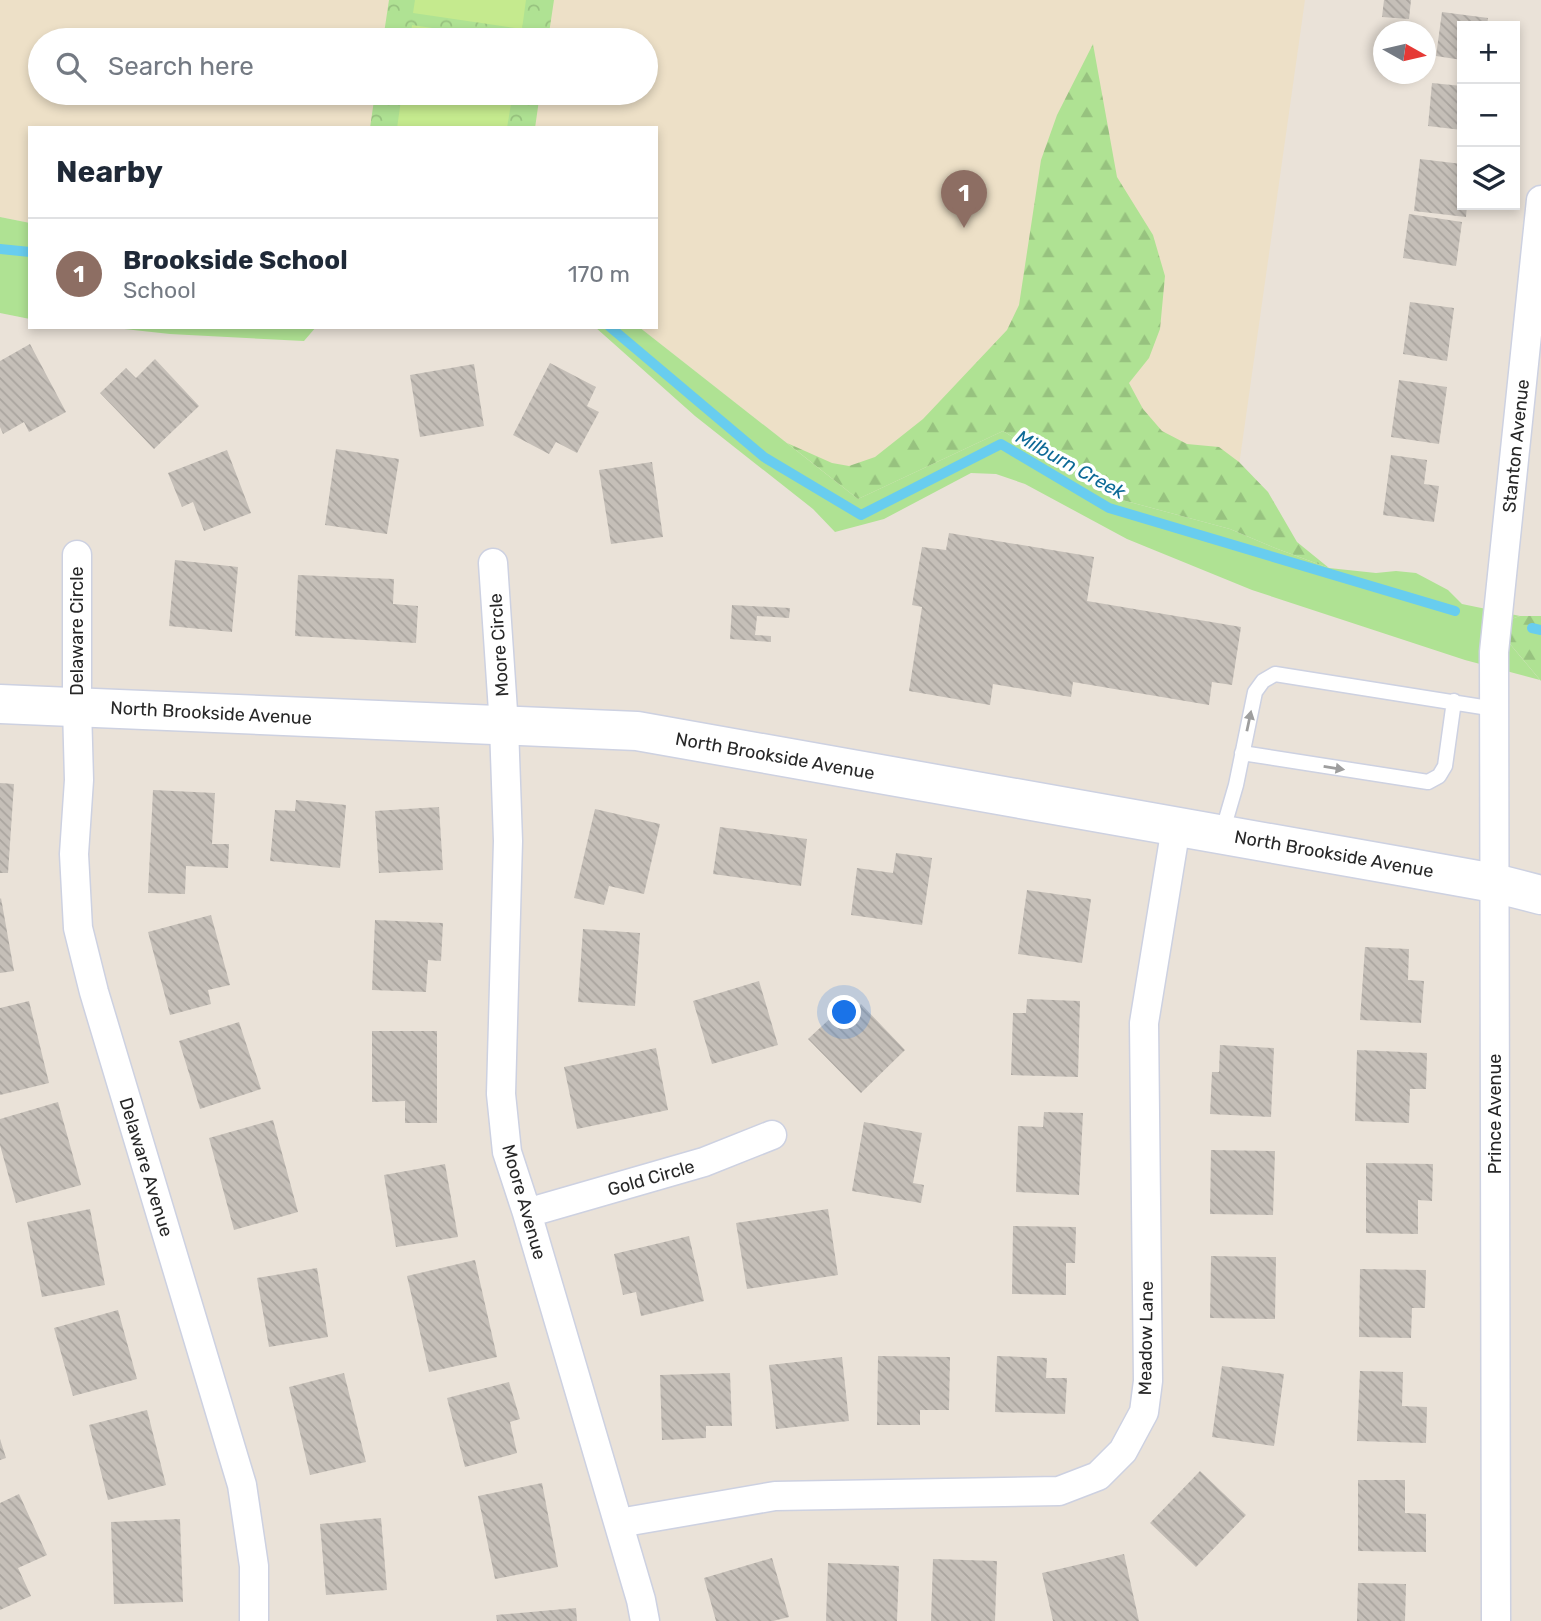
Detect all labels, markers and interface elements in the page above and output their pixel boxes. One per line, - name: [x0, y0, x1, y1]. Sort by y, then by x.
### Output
- north arrow: [1373, 21, 1436, 84]
- map controls: [1457, 21, 1520, 210]
- button: +: [1457, 21, 1520, 84]
- search box: [28, 28, 658, 105]
- icon: search: [52, 48, 90, 86]
- text: Search here: [108, 51, 254, 82]
- button: −: [1457, 84, 1520, 147]
- button: layers: [1457, 147, 1520, 210]
- text: Nearby: [56, 154, 163, 190]
- pin: 1: [941, 170, 987, 228]
- text: Brookside School: [123, 245, 348, 276]
- text: 1: [73, 260, 85, 288]
- text: 170 m: [568, 260, 630, 288]
- text: School: [123, 276, 196, 304]
- street label: Stanton Avenue: [1498, 378, 1534, 514]
- water label: Milburn Creek: [1012, 425, 1130, 504]
- street label: Delaware Circle: [66, 566, 88, 696]
- street label: Moore Circle: [484, 593, 514, 697]
- street label: North Brookside Avenue: [110, 697, 312, 729]
- one-way arrow: [1243, 710, 1254, 732]
- street label: North Brookside Avenue: [674, 728, 876, 784]
- one-way arrow: [1323, 763, 1345, 774]
- street label: North Brookside Avenue: [1233, 826, 1435, 882]
- your location: [827, 995, 861, 1029]
- street label: Prince Avenue: [1484, 1054, 1506, 1174]
- street label: Delaware Avenue: [114, 1095, 178, 1239]
- street label: Moore Avenue: [497, 1142, 551, 1262]
- street label: Gold Circle: [605, 1155, 697, 1201]
- street label: Meadow Lane: [1134, 1281, 1158, 1395]

